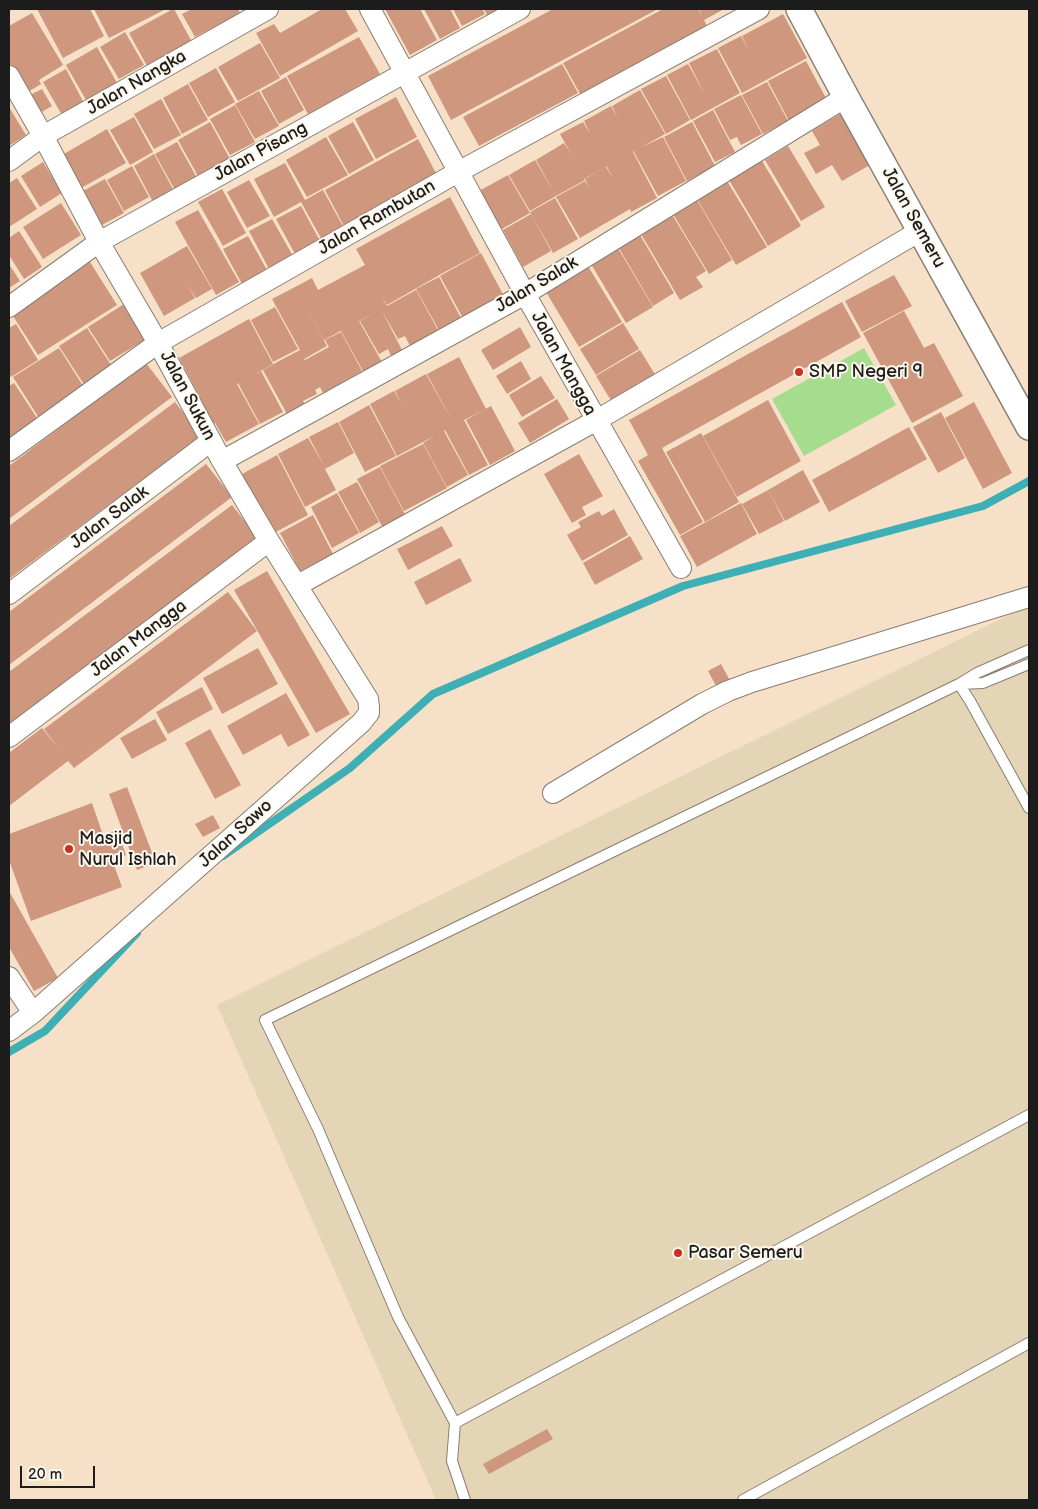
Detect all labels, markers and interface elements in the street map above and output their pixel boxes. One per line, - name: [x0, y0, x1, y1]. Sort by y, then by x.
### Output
- street label: Jalan Nangka: [83, 46, 191, 120]
- street label: Jalan Pisang: [211, 117, 311, 187]
- street label: Jalan Semeru: [876, 164, 950, 272]
- street label: Jalan Rambutan: [315, 176, 439, 260]
- street label: Jalan Salak: [492, 252, 582, 318]
- street label: Jalan Mangga: [526, 308, 600, 420]
- street label: Jalan Sukun: [154, 348, 220, 444]
- place label: SMP Negeri 9: [809, 361, 923, 383]
- marker: SMP Negeri 9: [793, 366, 805, 378]
- street label: Jalan Salak: [67, 482, 153, 554]
- street label: Jalan Mangga: [86, 596, 192, 682]
- street label: Jalan Sawo: [195, 795, 277, 873]
- place label: Masjid Nurul Ishlah: [79, 828, 176, 871]
- marker: Masjid Nurul Ishlah: [63, 843, 75, 855]
- place label: Pasar Semeru: [688, 1242, 803, 1264]
- marker: Pasar Semeru: [672, 1247, 684, 1259]
- scale bar: [22, 1456, 98, 1488]
- text: 20 m: [28, 1465, 62, 1484]

